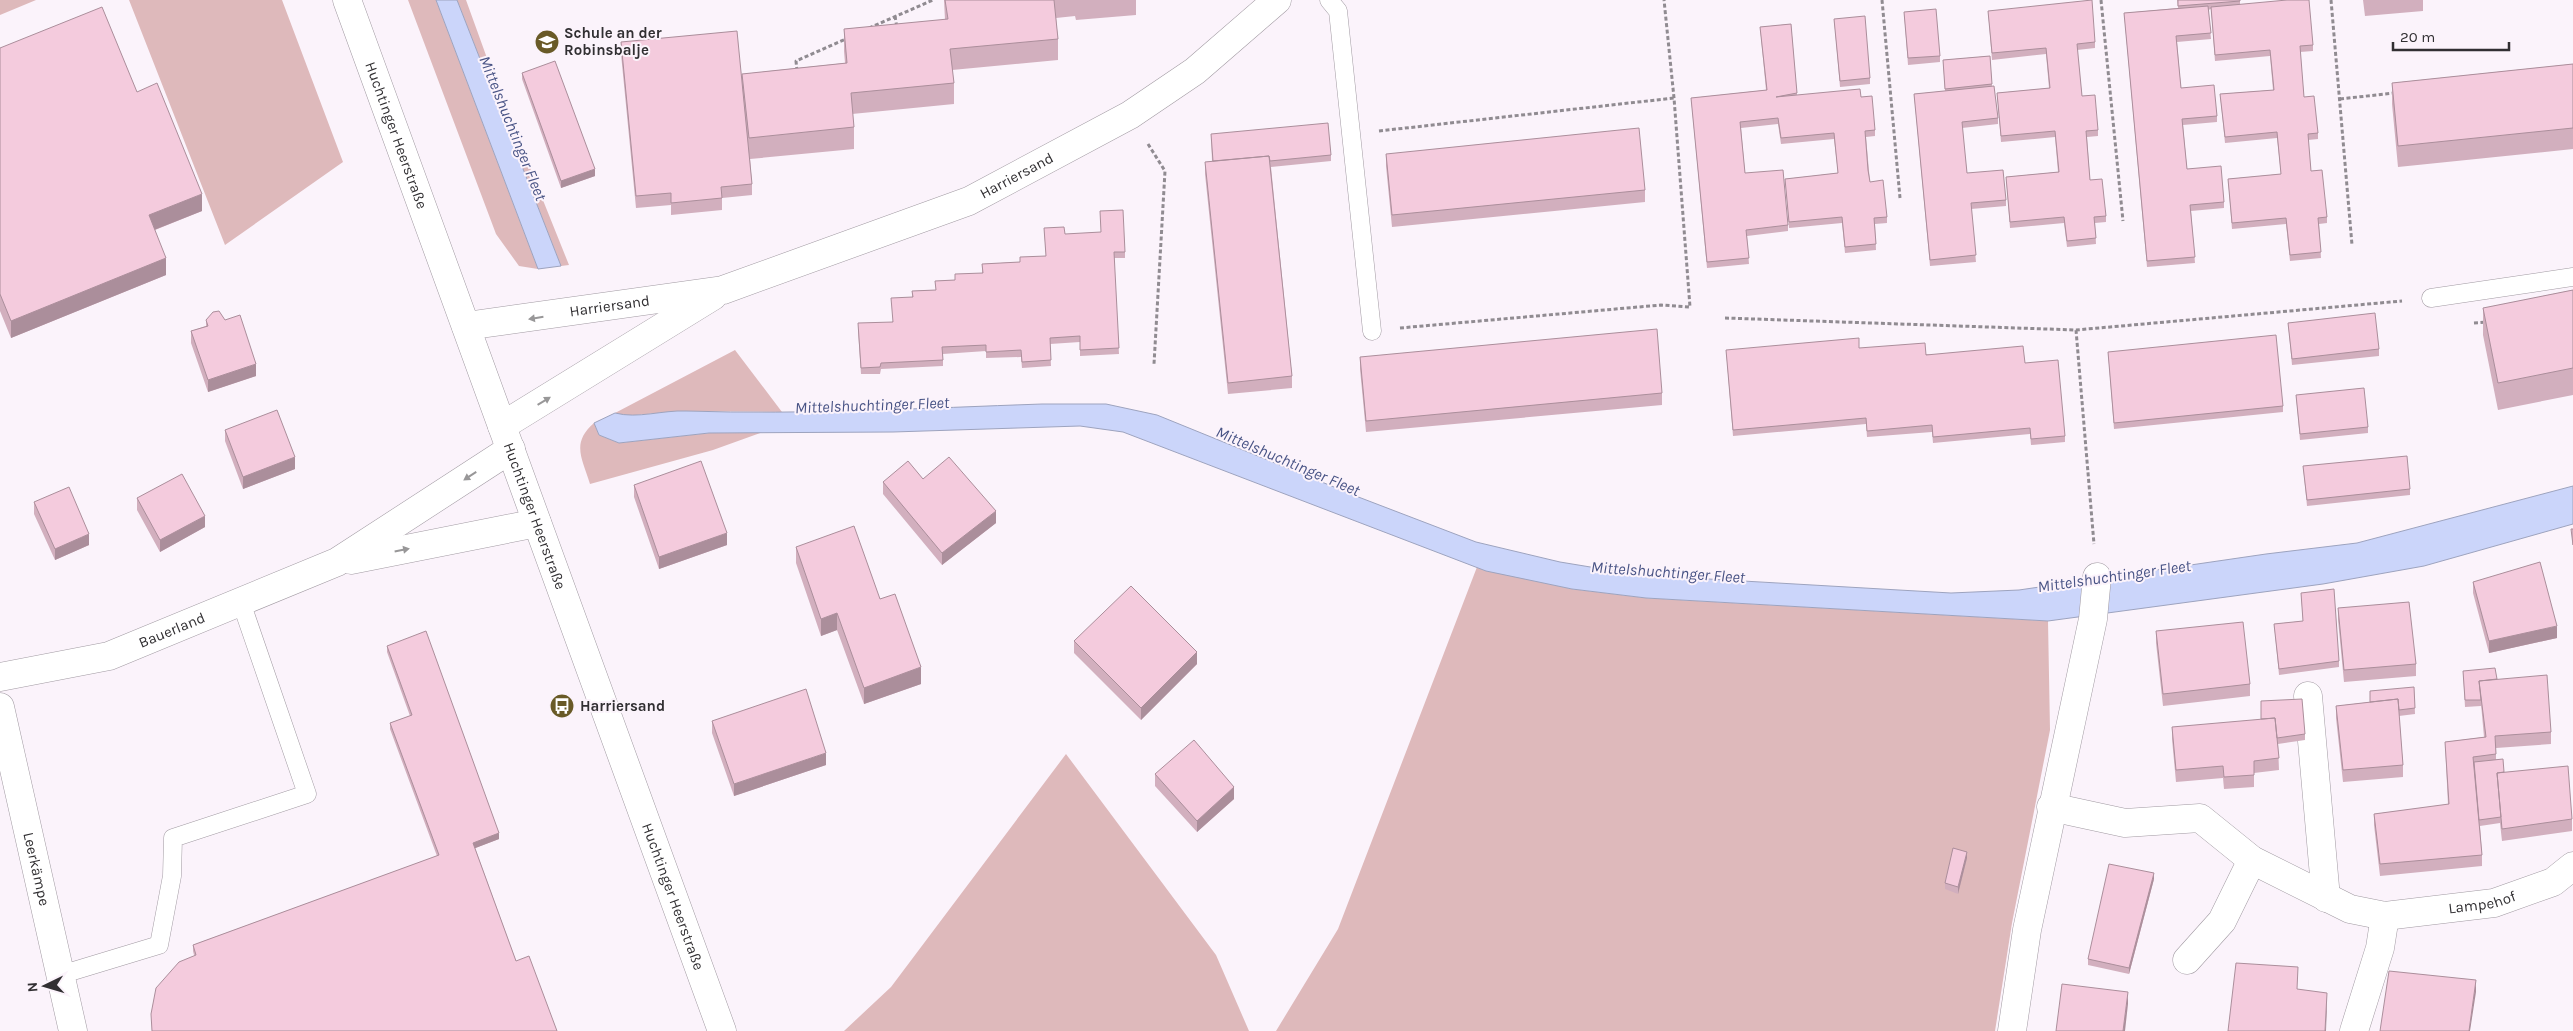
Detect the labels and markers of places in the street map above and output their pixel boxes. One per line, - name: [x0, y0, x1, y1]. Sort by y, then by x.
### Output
- place label: Schule an der Robinsbalje: [564, 24, 662, 59]
- school or university icon: Schule an der Robinsbalje: [534, 29, 560, 55]
- bus stop icon: Harriersand: [549, 693, 575, 719]
- place label: Harriersand: [580, 697, 665, 715]

